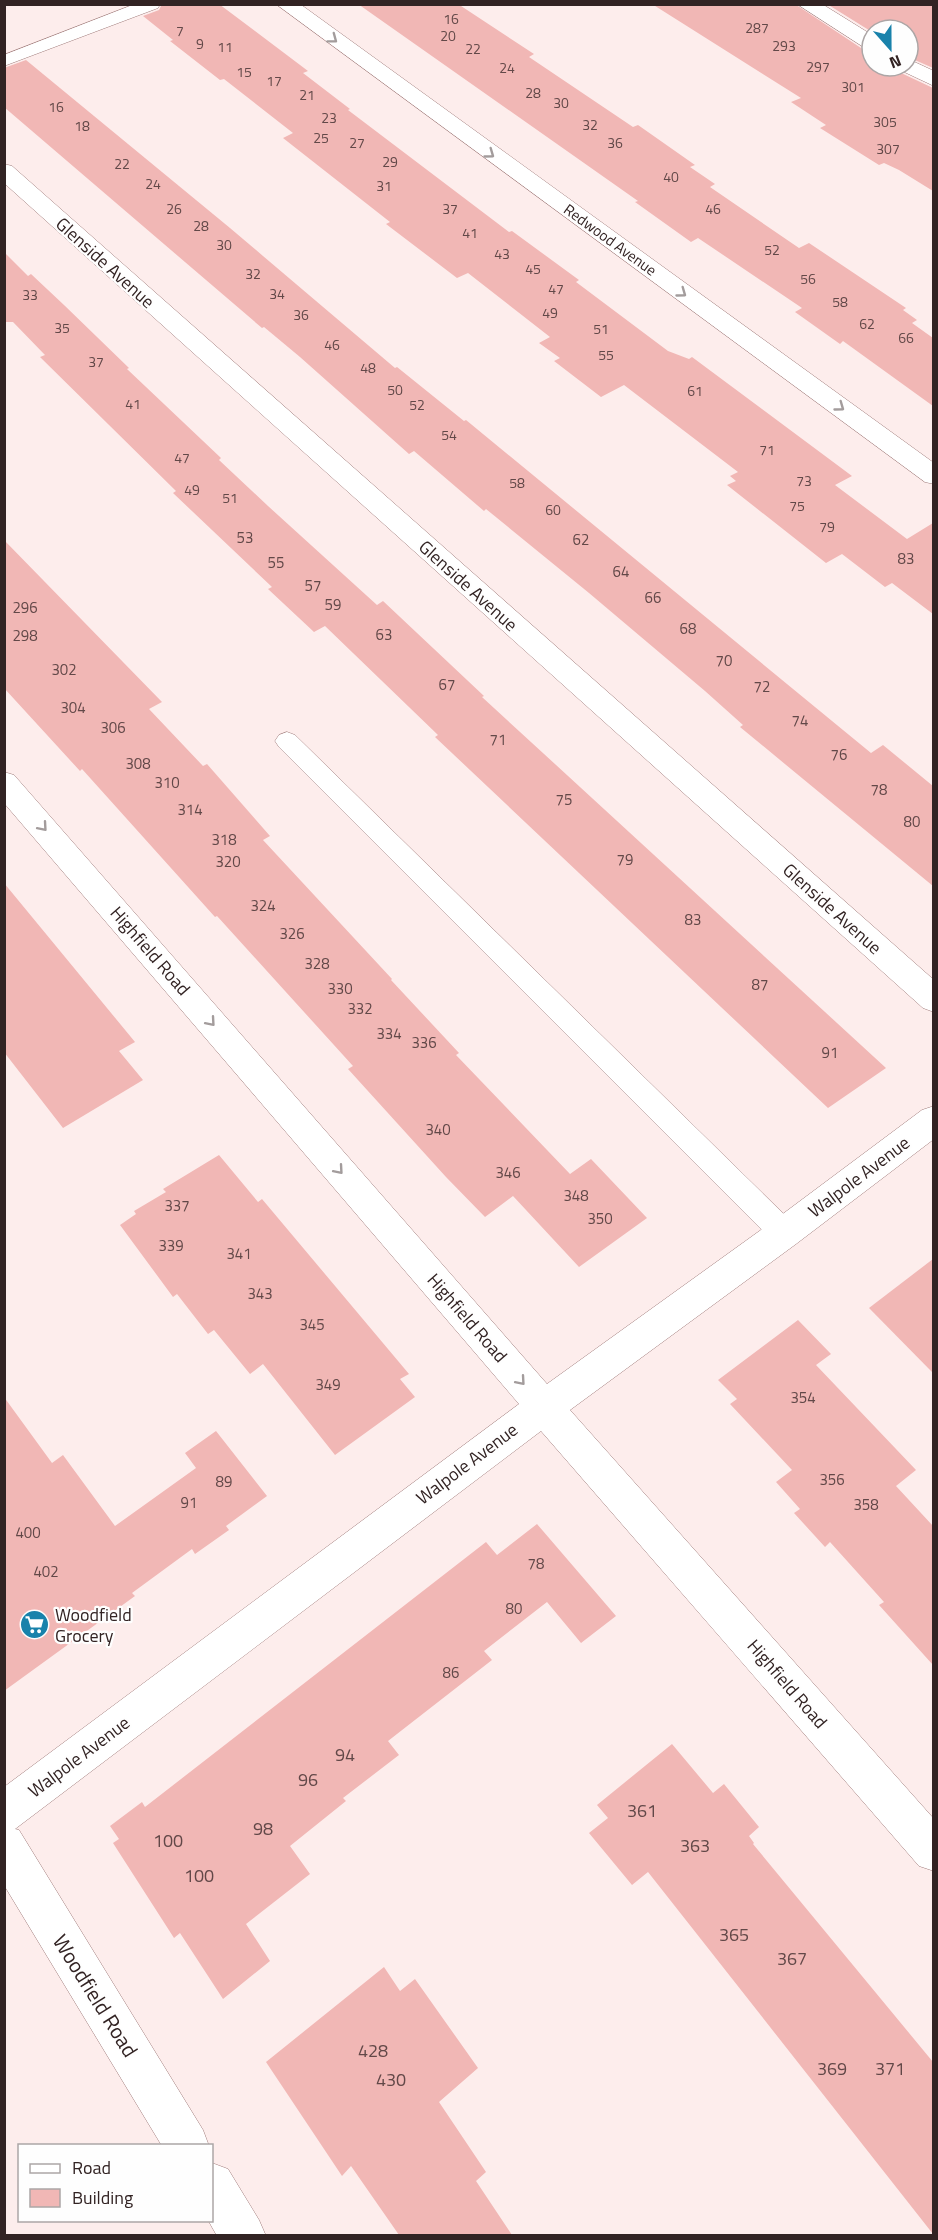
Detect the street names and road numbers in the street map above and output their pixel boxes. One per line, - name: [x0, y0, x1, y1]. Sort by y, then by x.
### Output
- street label: Redwood Avenue: [559, 198, 662, 281]
- street label: Glenside Avenue: [50, 211, 161, 315]
- street label: Glenside Avenue: [413, 534, 524, 638]
- street label: Glenside Avenue: [777, 857, 888, 961]
- street label: Highfield Road: [104, 900, 197, 1001]
- street label: Walpole Avenue: [802, 1129, 915, 1224]
- street label: Highfield Road: [421, 1267, 514, 1368]
- street label: Walpole Avenue: [410, 1416, 523, 1511]
- street label: Highfield Road: [741, 1633, 834, 1734]
- street label: Walpole Avenue: [22, 1709, 135, 1804]
- street label: Woodfield Road: [45, 1928, 146, 2063]

